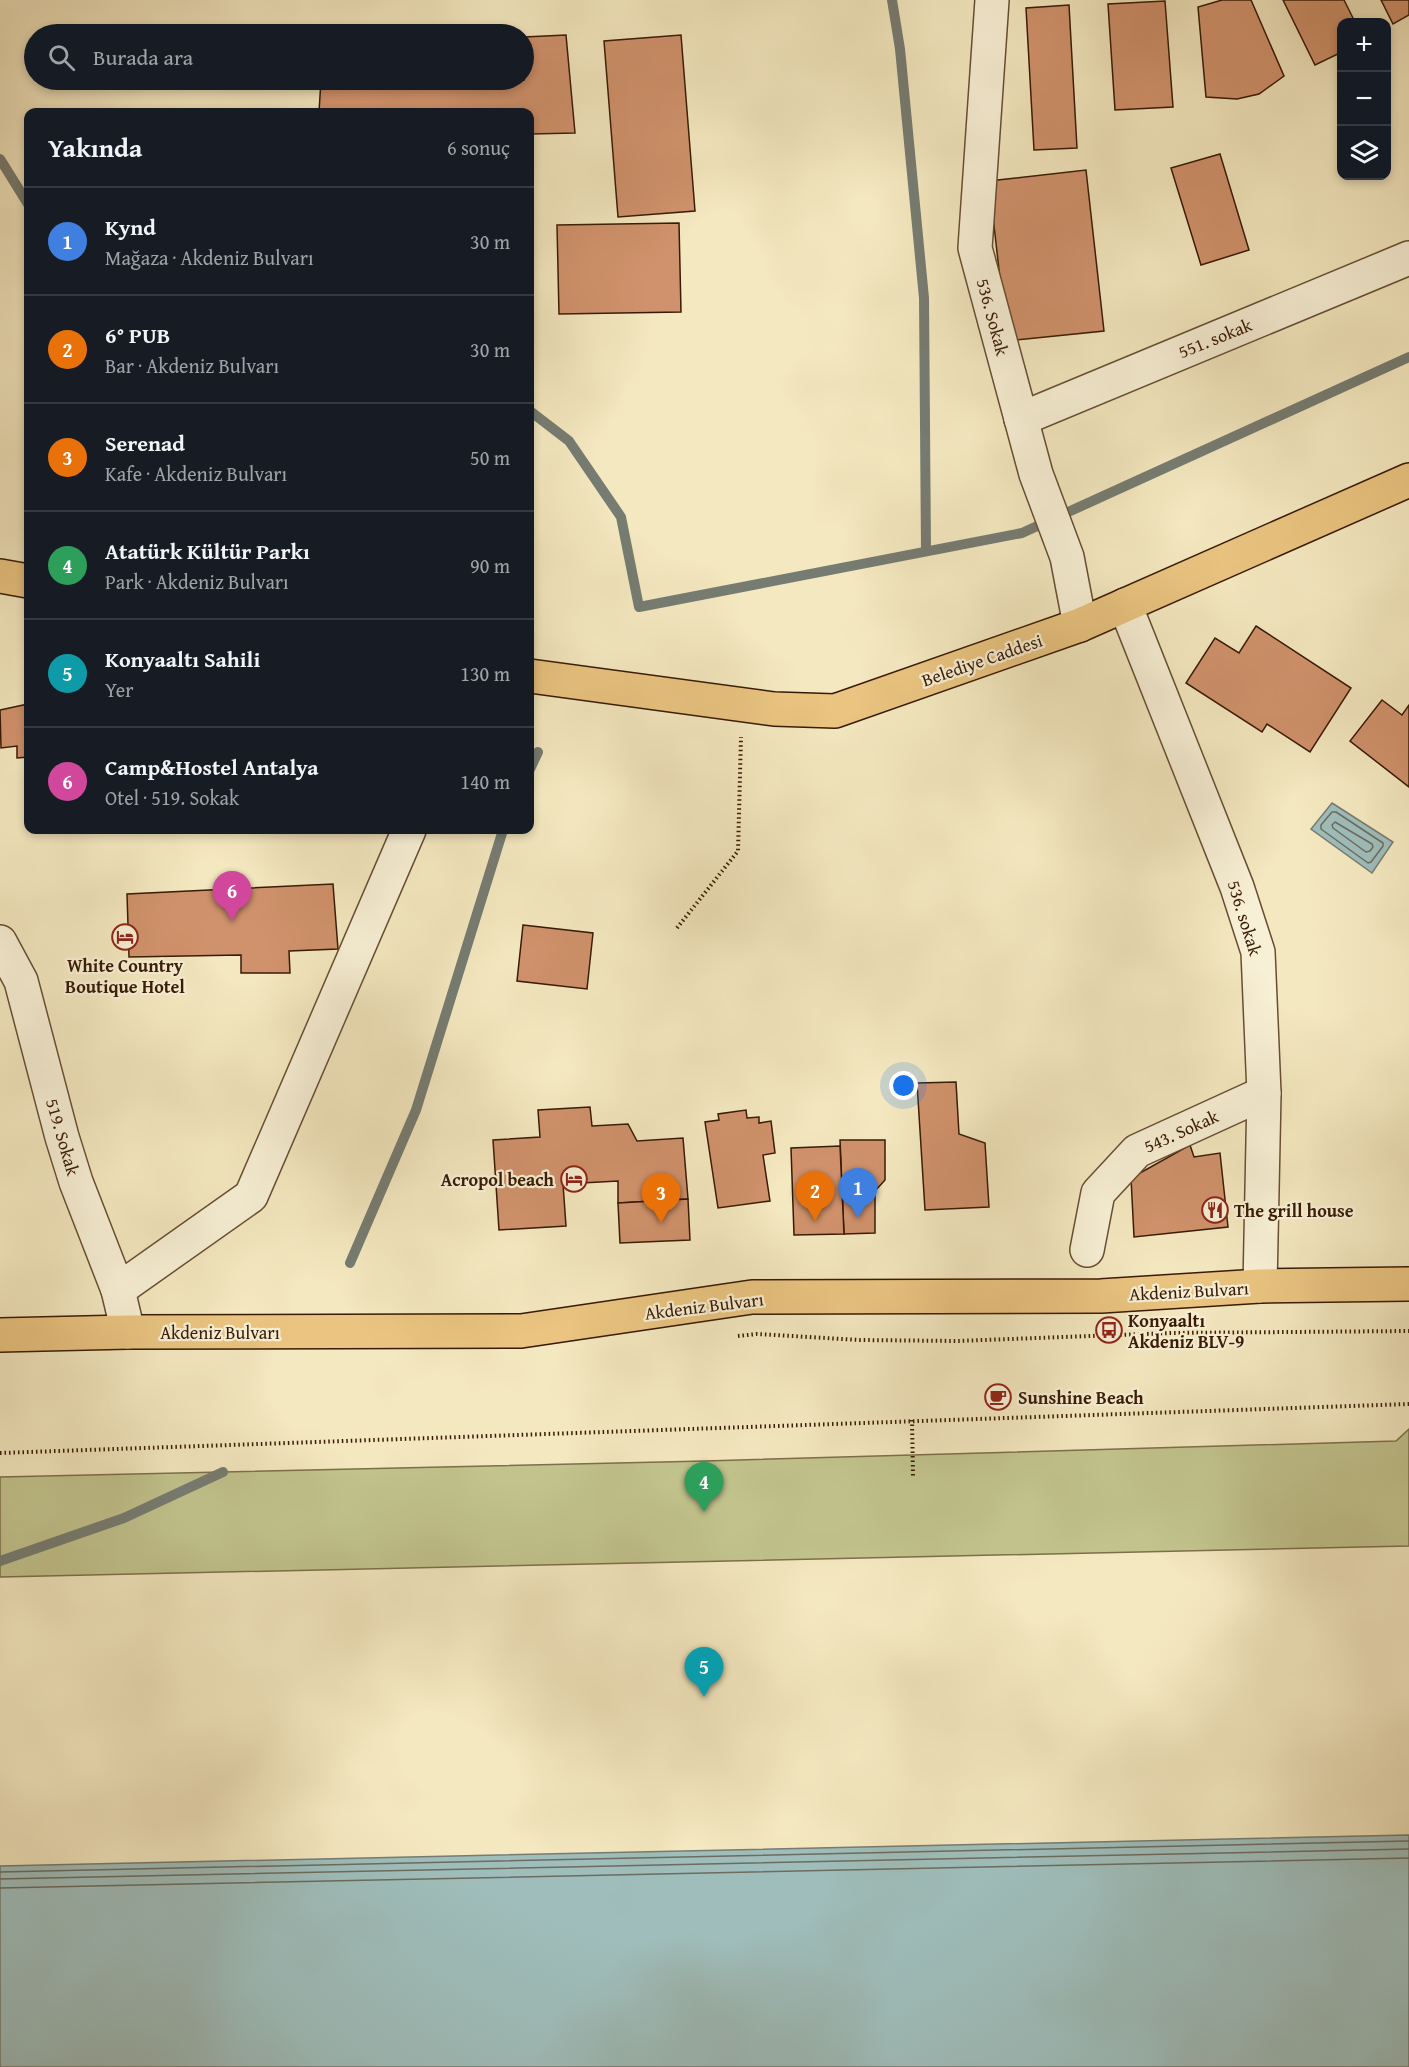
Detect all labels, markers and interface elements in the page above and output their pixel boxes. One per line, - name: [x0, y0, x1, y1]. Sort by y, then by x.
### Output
- map controls: [1337, 18, 1391, 180]
- button: +: [1337, 18, 1391, 72]
- search box: [24, 24, 534, 90]
- icon: search: [45, 41, 78, 74]
- text: Burada ara: [93, 41, 193, 73]
- button: −: [1337, 72, 1391, 126]
- button: layers: [1337, 126, 1391, 180]
- text: Yakında: [48, 128, 142, 167]
- text: 6 sonuç: [447, 133, 510, 162]
- text: Kynd: [105, 211, 156, 243]
- text: 1: [62, 227, 73, 256]
- text: 30 m: [470, 227, 510, 256]
- text: Mağaza · Akdeniz Bulvarı: [105, 243, 314, 272]
- street label: 536. Sokak: [970, 275, 1016, 360]
- street label: 551. sokak: [1174, 311, 1257, 365]
- text: 6° PUB: [105, 319, 170, 351]
- text: 2: [62, 335, 73, 364]
- text: 30 m: [470, 335, 510, 364]
- text: Bar · Akdeniz Bulvarı: [105, 351, 279, 380]
- text: Serenad: [105, 427, 185, 459]
- text: 3: [62, 443, 73, 472]
- text: 50 m: [470, 443, 510, 472]
- text: Kafe · Akdeniz Bulvarı: [105, 459, 287, 488]
- text: Atatürk Kültür Parkı: [105, 535, 310, 567]
- text: 4: [62, 551, 73, 580]
- text: 90 m: [470, 551, 510, 580]
- text: Park · Akdeniz Bulvarı: [105, 567, 289, 596]
- street label: Belediye Caddesi: [918, 627, 1046, 693]
- text: Konyaaltı Sahili: [105, 643, 260, 675]
- text: 5: [62, 659, 73, 688]
- text: 130 m: [460, 659, 510, 688]
- text: Yer: [105, 675, 133, 704]
- text: Camp&Hostel Antalya: [105, 751, 318, 783]
- text: 6: [62, 767, 73, 796]
- text: 140 m: [460, 767, 510, 796]
- text: Otel · 519. Sokak: [105, 783, 239, 812]
- pin: 6: [212, 872, 252, 921]
- street label: 536. sokak: [1221, 877, 1269, 960]
- hotel icon: White Country Boutique Hotel: [110, 922, 140, 952]
- place label: White Country Boutique Hotel: [65, 952, 185, 1000]
- your location: [889, 1071, 918, 1100]
- street label: 519. Sokak: [39, 1095, 87, 1180]
- street label: 543. Sokak: [1139, 1102, 1223, 1159]
- hotel icon: Acropol beach: [559, 1164, 589, 1194]
- place label: Acropol beach: [441, 1166, 554, 1193]
- pin: 1: [838, 1168, 878, 1218]
- pin: 2: [796, 1172, 834, 1221]
- pin: 3: [642, 1174, 680, 1223]
- restaurant icon: The grill house: [1200, 1195, 1230, 1225]
- place label: The grill house: [1234, 1197, 1354, 1224]
- street label: Akdeniz Bulvarı: [1129, 1274, 1249, 1308]
- street label: Akdeniz Bulvarı: [643, 1285, 765, 1327]
- place label: Konyaaltı Akdeniz BLV-9: [1128, 1307, 1244, 1355]
- bus stop icon: Konyaaltı Akdeniz BLV-9: [1094, 1315, 1124, 1345]
- street label: Akdeniz Bulvarı: [160, 1319, 280, 1346]
- cafe icon: Sunshine Beach: [983, 1382, 1013, 1412]
- place label: Sunshine Beach: [1018, 1384, 1144, 1411]
- pin: 4: [684, 1462, 724, 1512]
- pin: 5: [684, 1648, 724, 1697]

